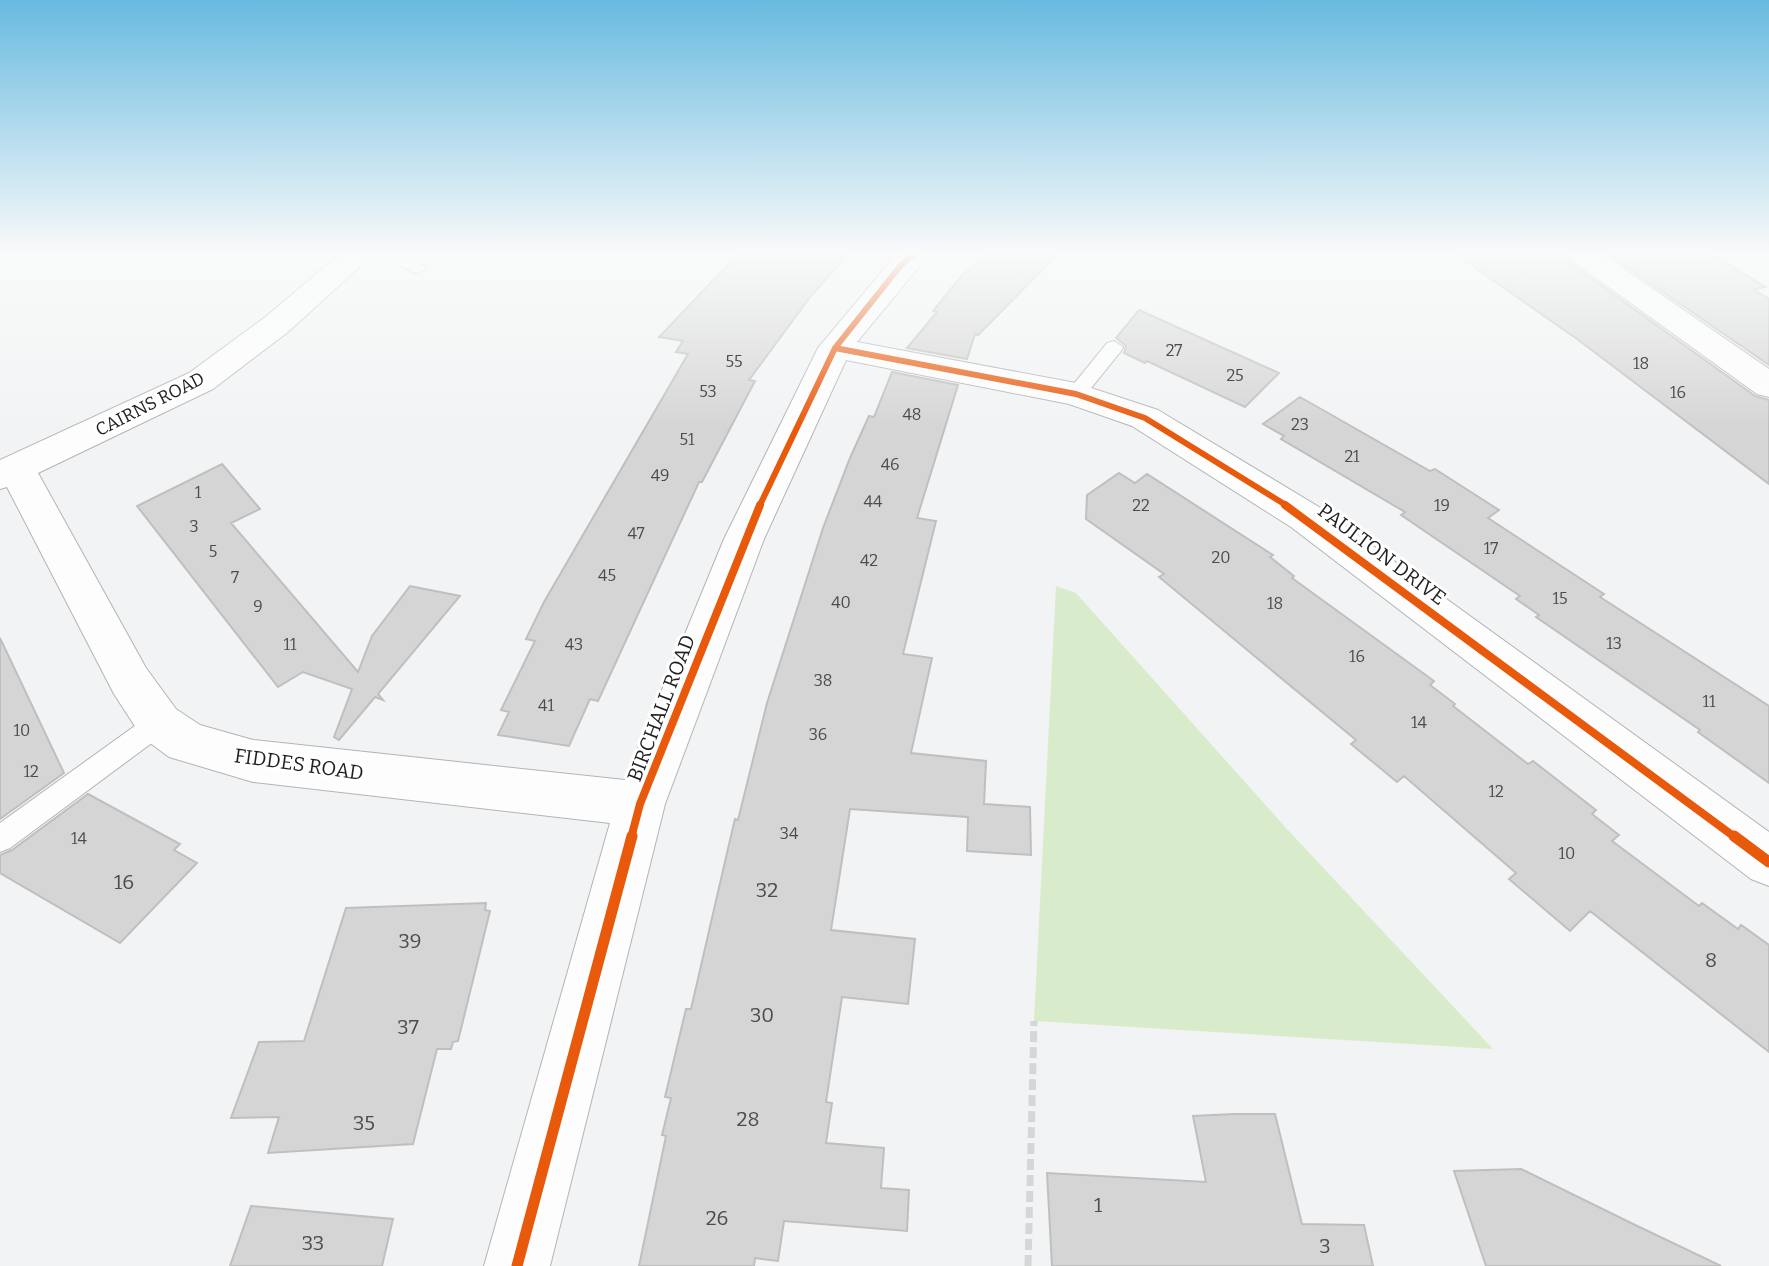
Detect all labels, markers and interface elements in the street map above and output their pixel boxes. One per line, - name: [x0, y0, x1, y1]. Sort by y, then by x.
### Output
- house number: 27: [1166, 341, 1182, 360]
- house number: 55: [725, 352, 743, 371]
- house number: 18: [1633, 354, 1649, 373]
- house number: 25: [1226, 366, 1244, 385]
- street label: CAIRNS ROAD: [92, 367, 208, 441]
- house number: 53: [699, 382, 717, 401]
- house number: 16: [1670, 383, 1686, 402]
- house number: 48: [903, 405, 921, 424]
- house number: 23: [1291, 415, 1309, 434]
- house number: 51: [680, 430, 695, 449]
- house number: 21: [1344, 447, 1360, 466]
- house number: 46: [881, 455, 899, 474]
- house number: 49: [651, 466, 669, 485]
- house number: 1: [195, 483, 202, 502]
- house number: 44: [864, 492, 883, 511]
- house number: 22: [1132, 496, 1150, 515]
- house number: 19: [1434, 496, 1450, 515]
- street label: PAULTON DRIVE: [1313, 498, 1451, 610]
- house number: 3: [189, 517, 199, 536]
- house number: 47: [627, 524, 645, 543]
- house number: 17: [1484, 539, 1498, 558]
- house number: 5: [209, 542, 217, 561]
- house number: 20: [1212, 548, 1230, 567]
- house number: 42: [860, 551, 878, 570]
- house number: 45: [598, 566, 616, 585]
- house number: 7: [231, 568, 239, 587]
- house number: 15: [1552, 589, 1568, 608]
- house number: 40: [831, 593, 851, 612]
- house number: 18: [1267, 594, 1283, 613]
- house number: 9: [253, 597, 263, 616]
- street label: BIRCHALL ROAD: [622, 631, 700, 785]
- house number: 13: [1606, 634, 1622, 653]
- house number: 11: [284, 635, 297, 654]
- house number: 43: [565, 635, 583, 654]
- house number: 16: [1349, 647, 1365, 666]
- house number: 38: [814, 671, 832, 690]
- house number: 11: [1703, 692, 1716, 711]
- house number: 41: [538, 696, 554, 715]
- house number: 14: [1411, 713, 1428, 732]
- house number: 10: [14, 721, 30, 740]
- house number: 36: [809, 725, 827, 744]
- street label: FIDDES ROAD: [233, 743, 365, 785]
- house number: 12: [23, 762, 39, 781]
- house number: 12: [1488, 782, 1504, 801]
- house number: 34: [780, 824, 799, 843]
- house number: 14: [71, 829, 88, 848]
- house number: 10: [1559, 844, 1575, 863]
- house number: 16: [114, 870, 134, 894]
- house number: 32: [756, 878, 778, 902]
- house number: 39: [398, 929, 422, 953]
- house number: 8: [1705, 948, 1717, 972]
- house number: 30: [750, 1003, 774, 1027]
- house number: 37: [397, 1015, 419, 1039]
- house number: 28: [737, 1107, 759, 1131]
- house number: 35: [353, 1111, 375, 1135]
- house number: 1: [1094, 1193, 1102, 1217]
- house number: 26: [706, 1206, 728, 1230]
- house number: 33: [302, 1231, 324, 1255]
- house number: 3: [1319, 1234, 1331, 1258]

